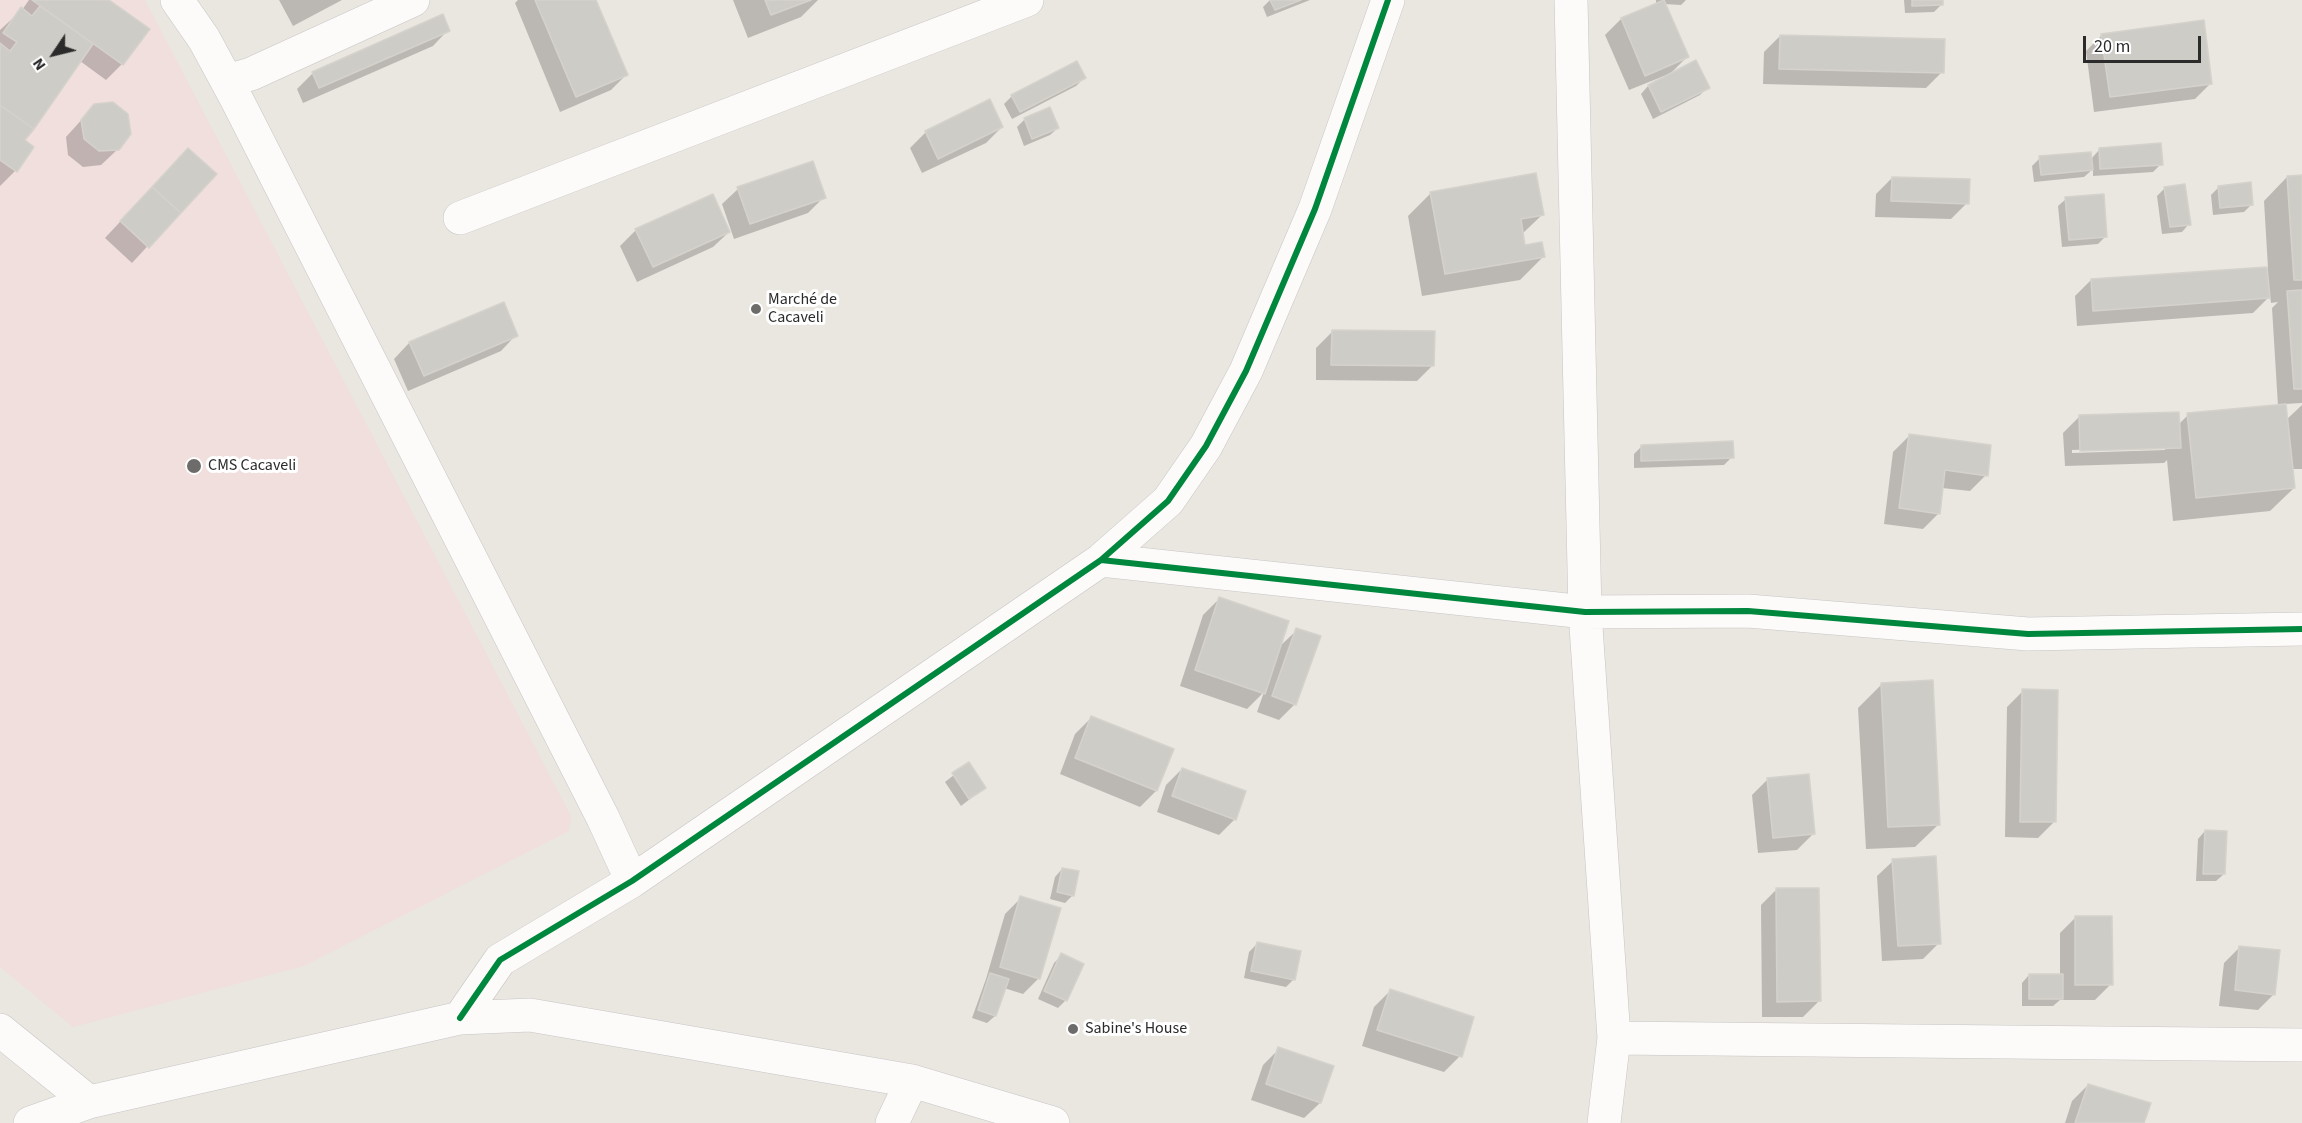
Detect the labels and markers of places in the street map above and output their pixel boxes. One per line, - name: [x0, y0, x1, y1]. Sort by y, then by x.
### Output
- place label: Marché de Cacaveli: [768, 290, 837, 328]
- marker: Marché de Cacaveli: [749, 302, 763, 316]
- place label: CMS Cacaveli: [208, 456, 296, 476]
- marker: CMS Cacaveli: [185, 457, 203, 475]
- place label: Sabine's House: [1085, 1019, 1187, 1039]
- marker: Sabine's House: [1066, 1022, 1080, 1036]

